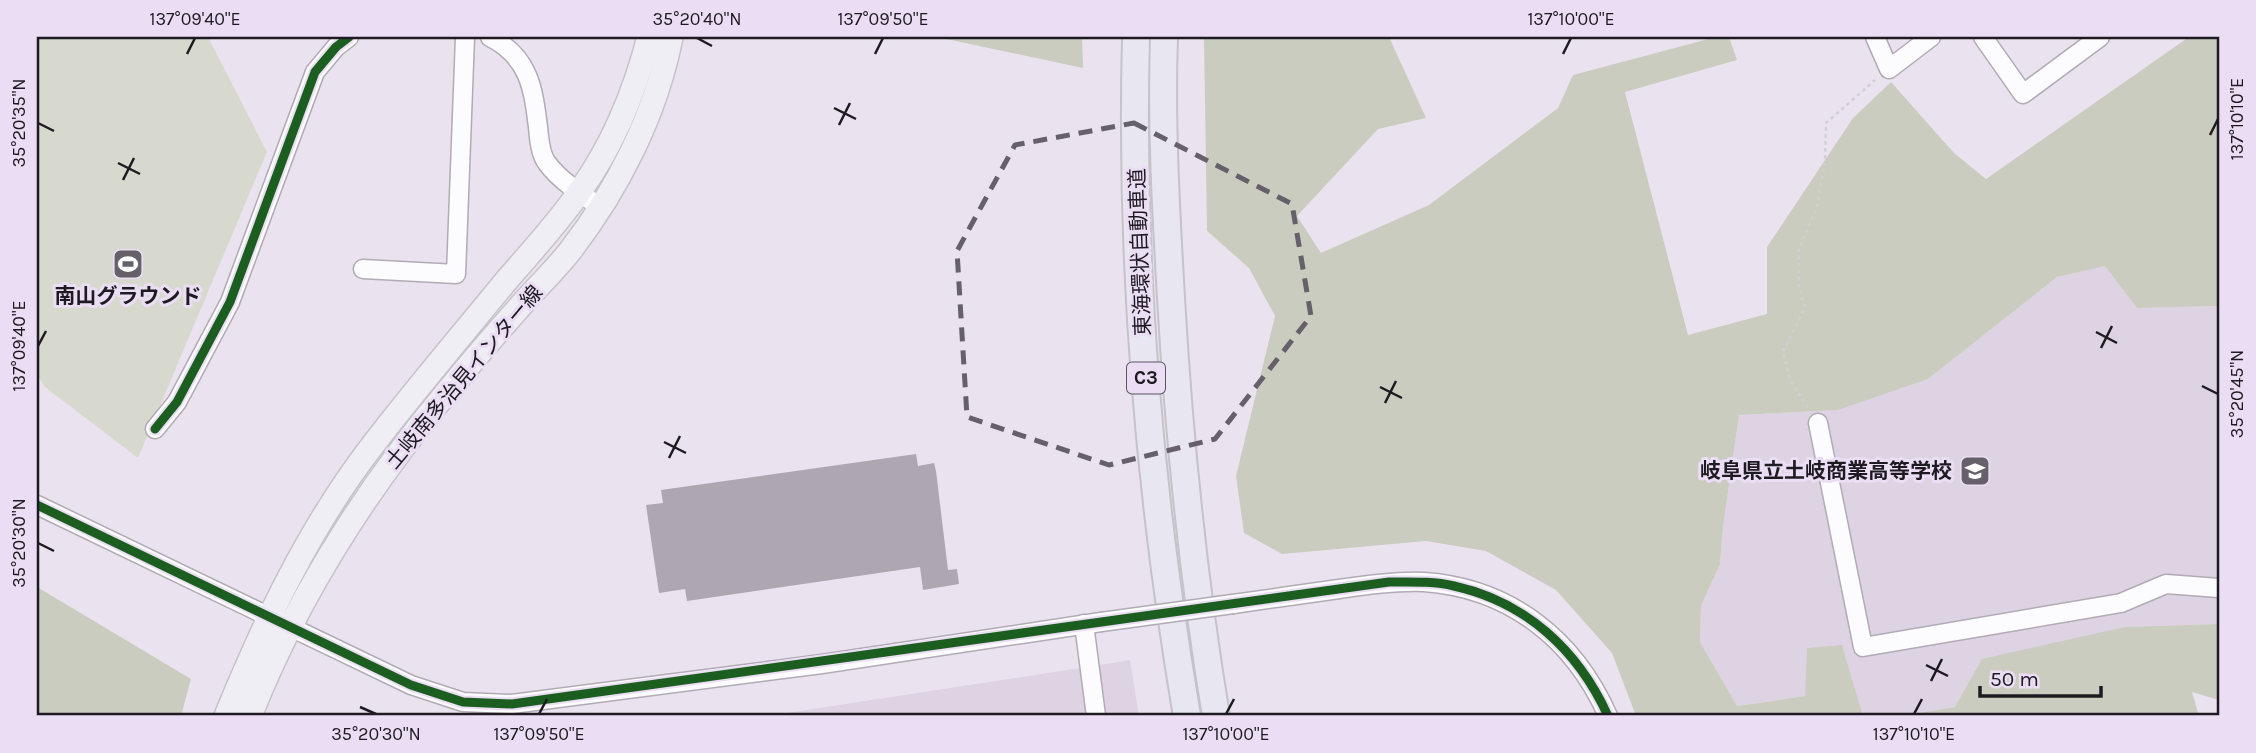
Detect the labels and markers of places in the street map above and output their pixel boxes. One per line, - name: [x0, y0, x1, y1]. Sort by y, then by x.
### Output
- sports icon: 南山グラウンド: [111, 247, 145, 281]
- place label: 南山グラウンド: [55, 284, 202, 308]
- school or university icon: 岐阜県立土岐商業高等学校: [1958, 454, 1992, 488]
- place label: 岐阜県立土岐商業高等学校: [1700, 459, 1952, 483]

